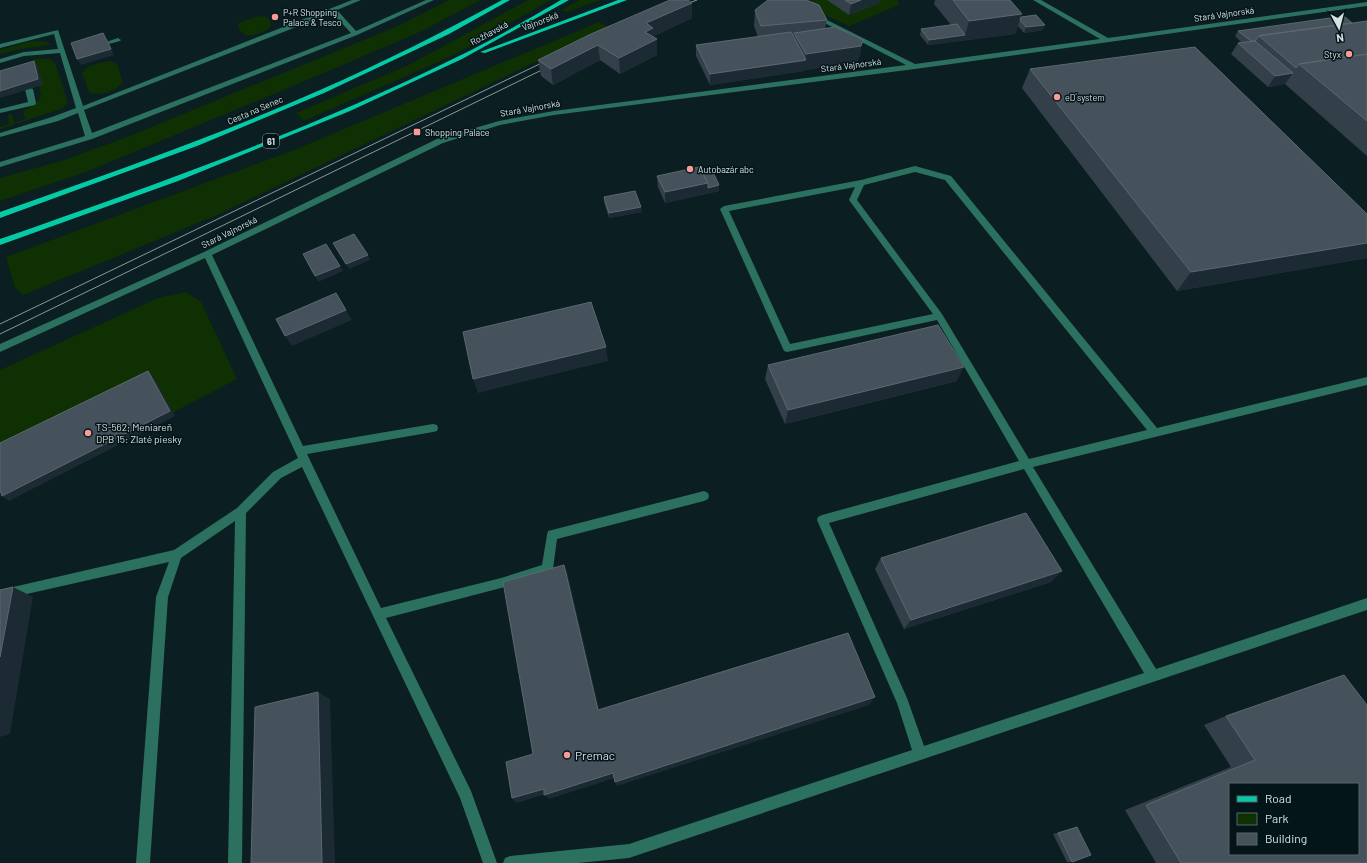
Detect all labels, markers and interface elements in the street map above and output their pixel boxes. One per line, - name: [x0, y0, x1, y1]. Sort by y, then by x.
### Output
- street label: Stará Vajnorská: [1193, 4, 1255, 24]
- place label: P+R Shopping Palace & Tesco: [283, 7, 342, 28]
- north arrow: [1319, 8, 1359, 48]
- street label: Vajnorská: [520, 9, 560, 33]
- marker: P+R Shopping Palace & Tesco: [270, 12, 280, 22]
- street label: Rožňavská: [468, 18, 510, 48]
- text: N: [1336, 32, 1345, 45]
- place label: Styx: [1324, 49, 1342, 60]
- marker: Styx: [1344, 49, 1354, 59]
- street label: Stará Vajnorská: [820, 56, 882, 74]
- marker: eD´system: [1052, 92, 1062, 102]
- place label: eD´system: [1065, 92, 1105, 103]
- street label: Cesta na Senec: [225, 93, 285, 127]
- street label: Stará Vajnorská: [499, 97, 561, 119]
- marker: Shopping Palace: [412, 127, 422, 137]
- place label: Shopping Palace: [425, 127, 490, 138]
- road number: 61: [263, 134, 279, 148]
- marker: Autobazár abc: [685, 164, 695, 174]
- place label: Autobazár abc: [698, 164, 754, 175]
- street label: Stará Vajnorská: [199, 214, 259, 250]
- place label: TS-562; Meniareň DPB 15: Zlaté piesky: [96, 421, 182, 445]
- marker: TS-562; Meniareň DPB 15: Zlaté piesky: [83, 428, 93, 438]
- place label: Premac: [575, 748, 615, 762]
- marker: Premac: [562, 750, 572, 760]
- legend: [1229, 783, 1359, 855]
- text: Road: [1265, 791, 1292, 805]
- text: Park: [1265, 811, 1289, 825]
- text: Building: [1265, 831, 1307, 845]

